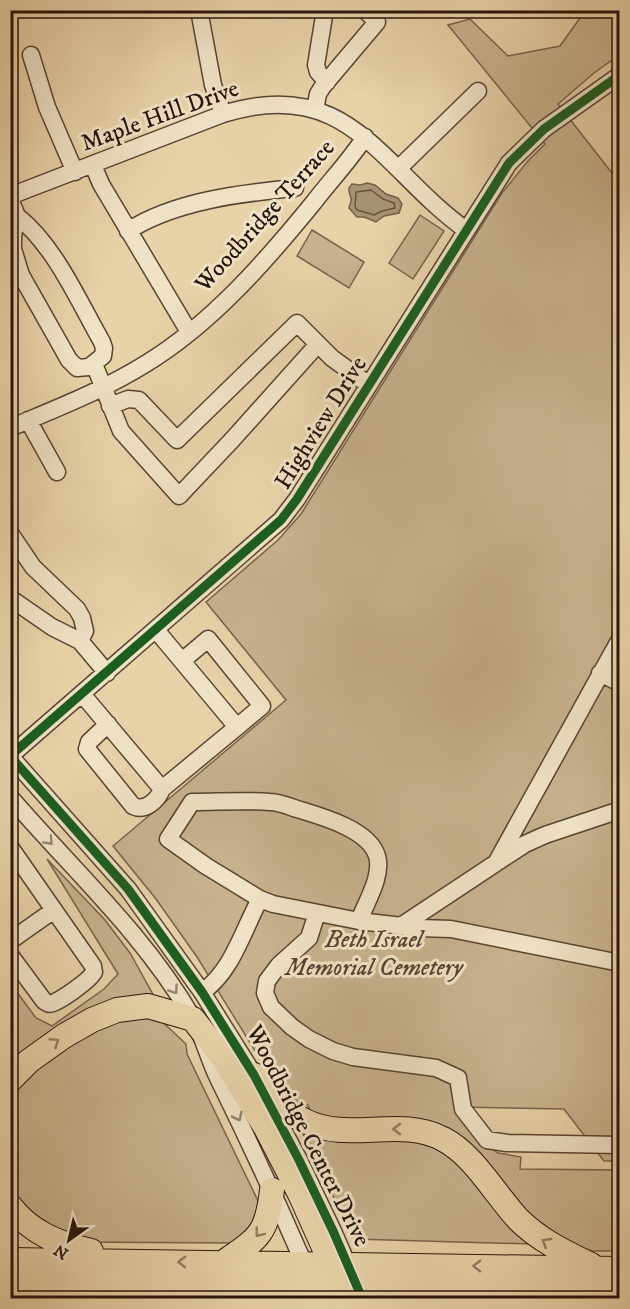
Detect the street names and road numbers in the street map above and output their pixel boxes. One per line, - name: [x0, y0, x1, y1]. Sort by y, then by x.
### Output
- street label: Maple Hill Drive: [77, 74, 243, 158]
- street label: Woodbridge Terrace: [188, 133, 341, 299]
- street label: Highview Drive: [268, 351, 374, 495]
- street label: Woodbridge Center Drive: [239, 1019, 377, 1252]

